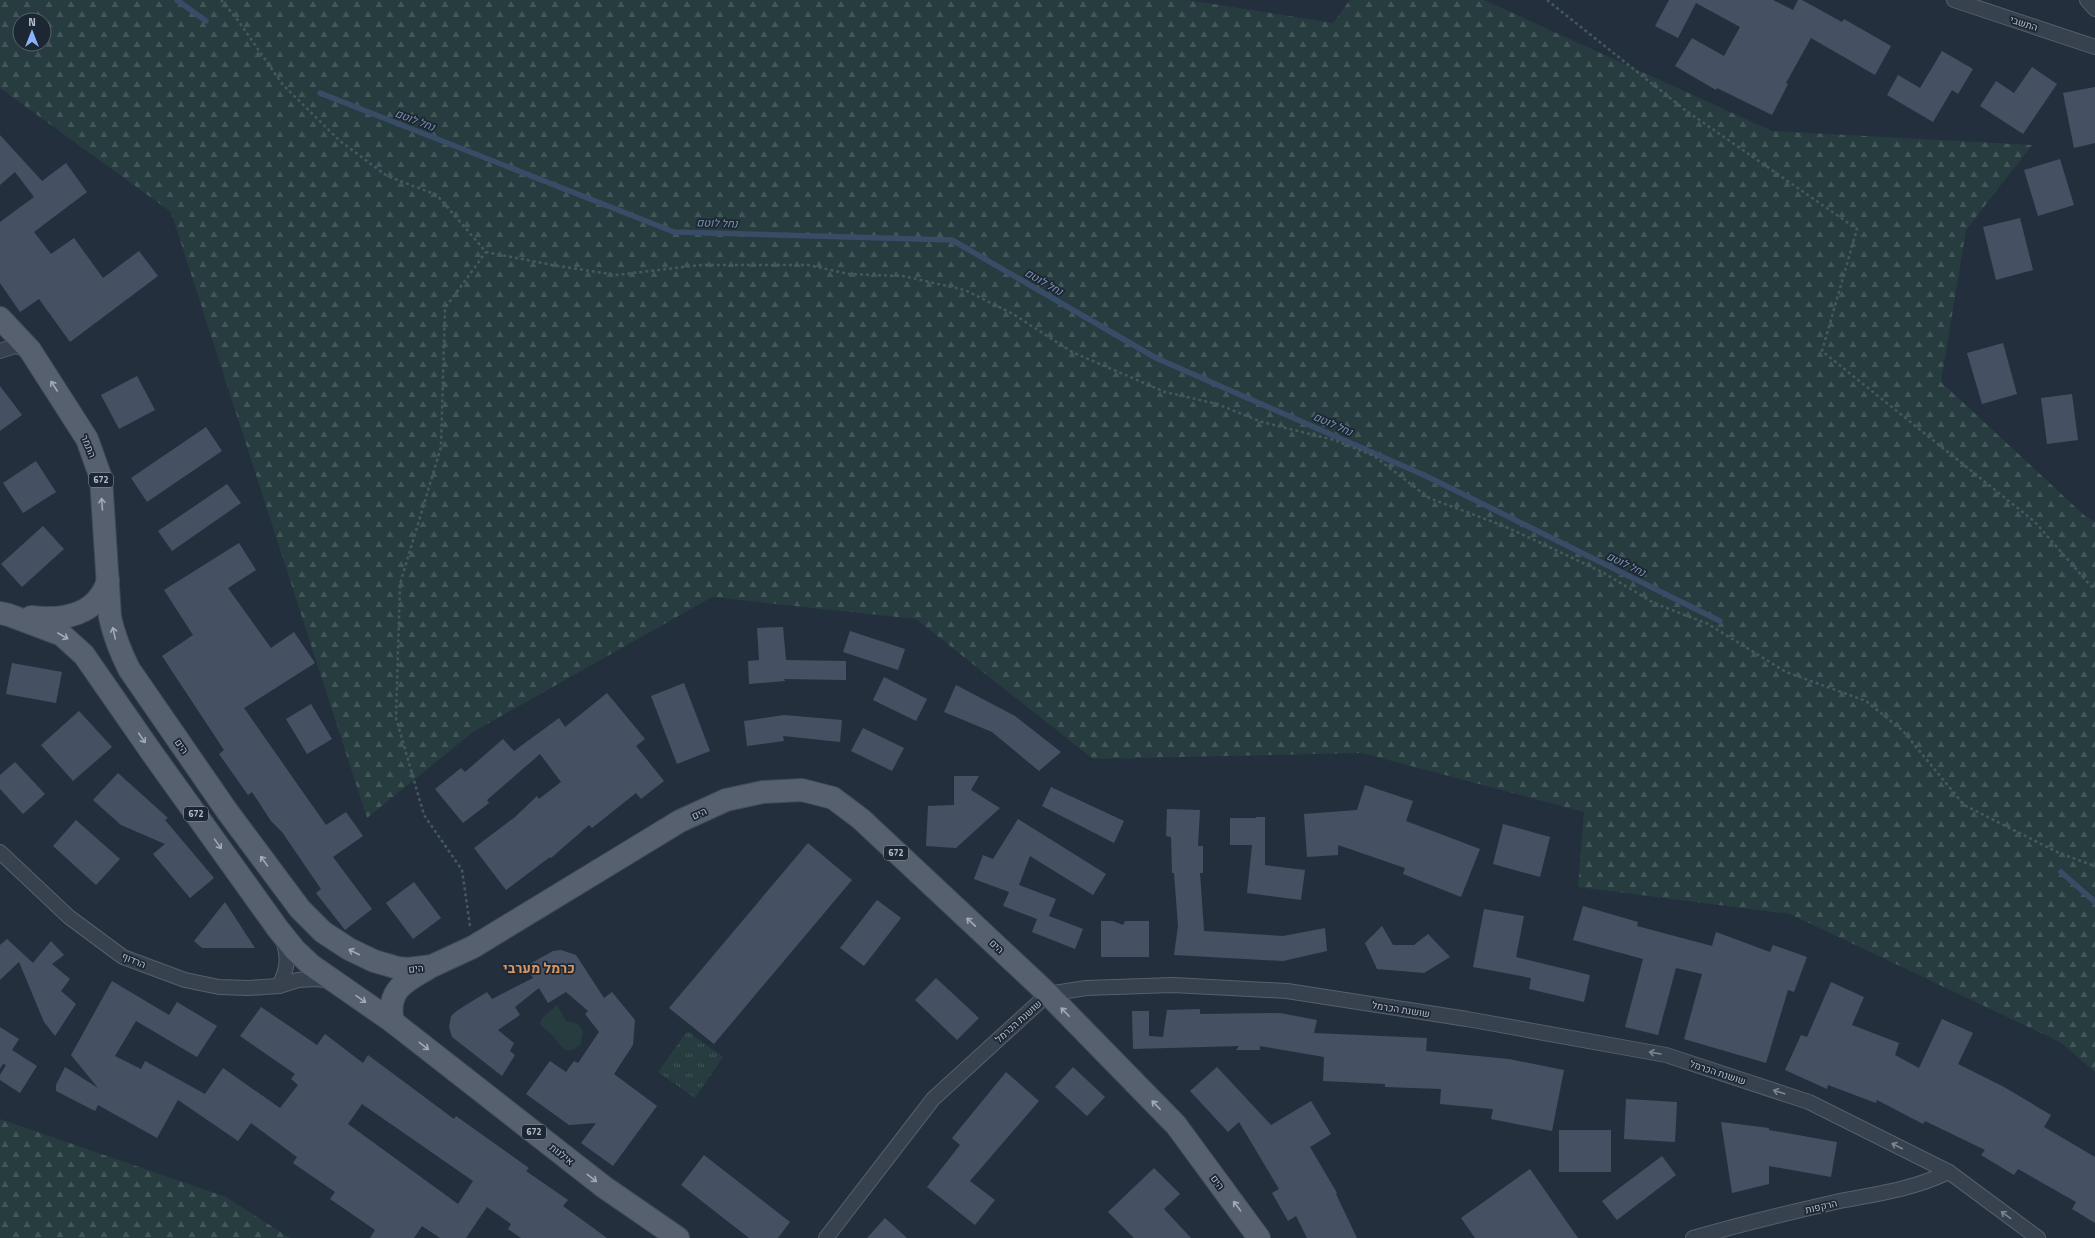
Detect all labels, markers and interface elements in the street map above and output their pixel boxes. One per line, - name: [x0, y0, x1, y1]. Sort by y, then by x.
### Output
- north arrow: [12, 12, 52, 52]
- street label: התשבי: [2008, 12, 2040, 35]
- text: N: [28, 14, 36, 30]
- water label: נחל לוטם: [393, 105, 438, 135]
- water label: נחל לוטם: [696, 214, 739, 232]
- water label: נחל לוטם: [1022, 265, 1067, 300]
- one-way arrow: [49, 380, 57, 392]
- water label: נחל לוטם: [1311, 408, 1356, 440]
- street label: התמר: [77, 433, 100, 460]
- road number: 672: [89, 473, 113, 487]
- one-way arrow: [99, 498, 106, 511]
- water label: נחל לוטם: [1604, 548, 1649, 581]
- one-way arrow: [109, 627, 117, 640]
- one-way arrow: [57, 633, 69, 641]
- one-way arrow: [138, 733, 146, 744]
- street label: הים: [171, 736, 192, 757]
- street label: הים: [689, 803, 709, 823]
- road number: 672: [184, 807, 208, 821]
- one-way arrow: [214, 838, 222, 849]
- road number: 672: [884, 846, 908, 860]
- one-way arrow: [260, 855, 268, 866]
- one-way arrow: [966, 917, 976, 927]
- street label: הים: [986, 936, 1007, 957]
- one-way arrow: [349, 948, 361, 955]
- street label: הרדוף: [119, 949, 148, 972]
- district label: כרמל מערבי: [503, 957, 575, 978]
- street label: הים: [408, 960, 424, 977]
- one-way arrow: [355, 995, 366, 1003]
- street label: שושנת הכרמל: [992, 996, 1045, 1047]
- street label: שושנת הכרמל: [1371, 998, 1431, 1021]
- one-way arrow: [1061, 1007, 1070, 1017]
- one-way arrow: [418, 1041, 429, 1050]
- one-way arrow: [1649, 1049, 1662, 1057]
- street label: שושנת הכרמל: [1688, 1056, 1748, 1089]
- one-way arrow: [1772, 1088, 1785, 1095]
- one-way arrow: [1151, 1100, 1161, 1110]
- road number: 672: [522, 1125, 546, 1139]
- street label: אילנות: [546, 1140, 577, 1169]
- one-way arrow: [1891, 1142, 1903, 1149]
- street label: הים: [1207, 1172, 1228, 1193]
- one-way arrow: [587, 1173, 598, 1182]
- street label: הרקפות: [1804, 1196, 1839, 1217]
- one-way arrow: [1233, 1201, 1241, 1212]
- one-way arrow: [2001, 1211, 2012, 1219]

